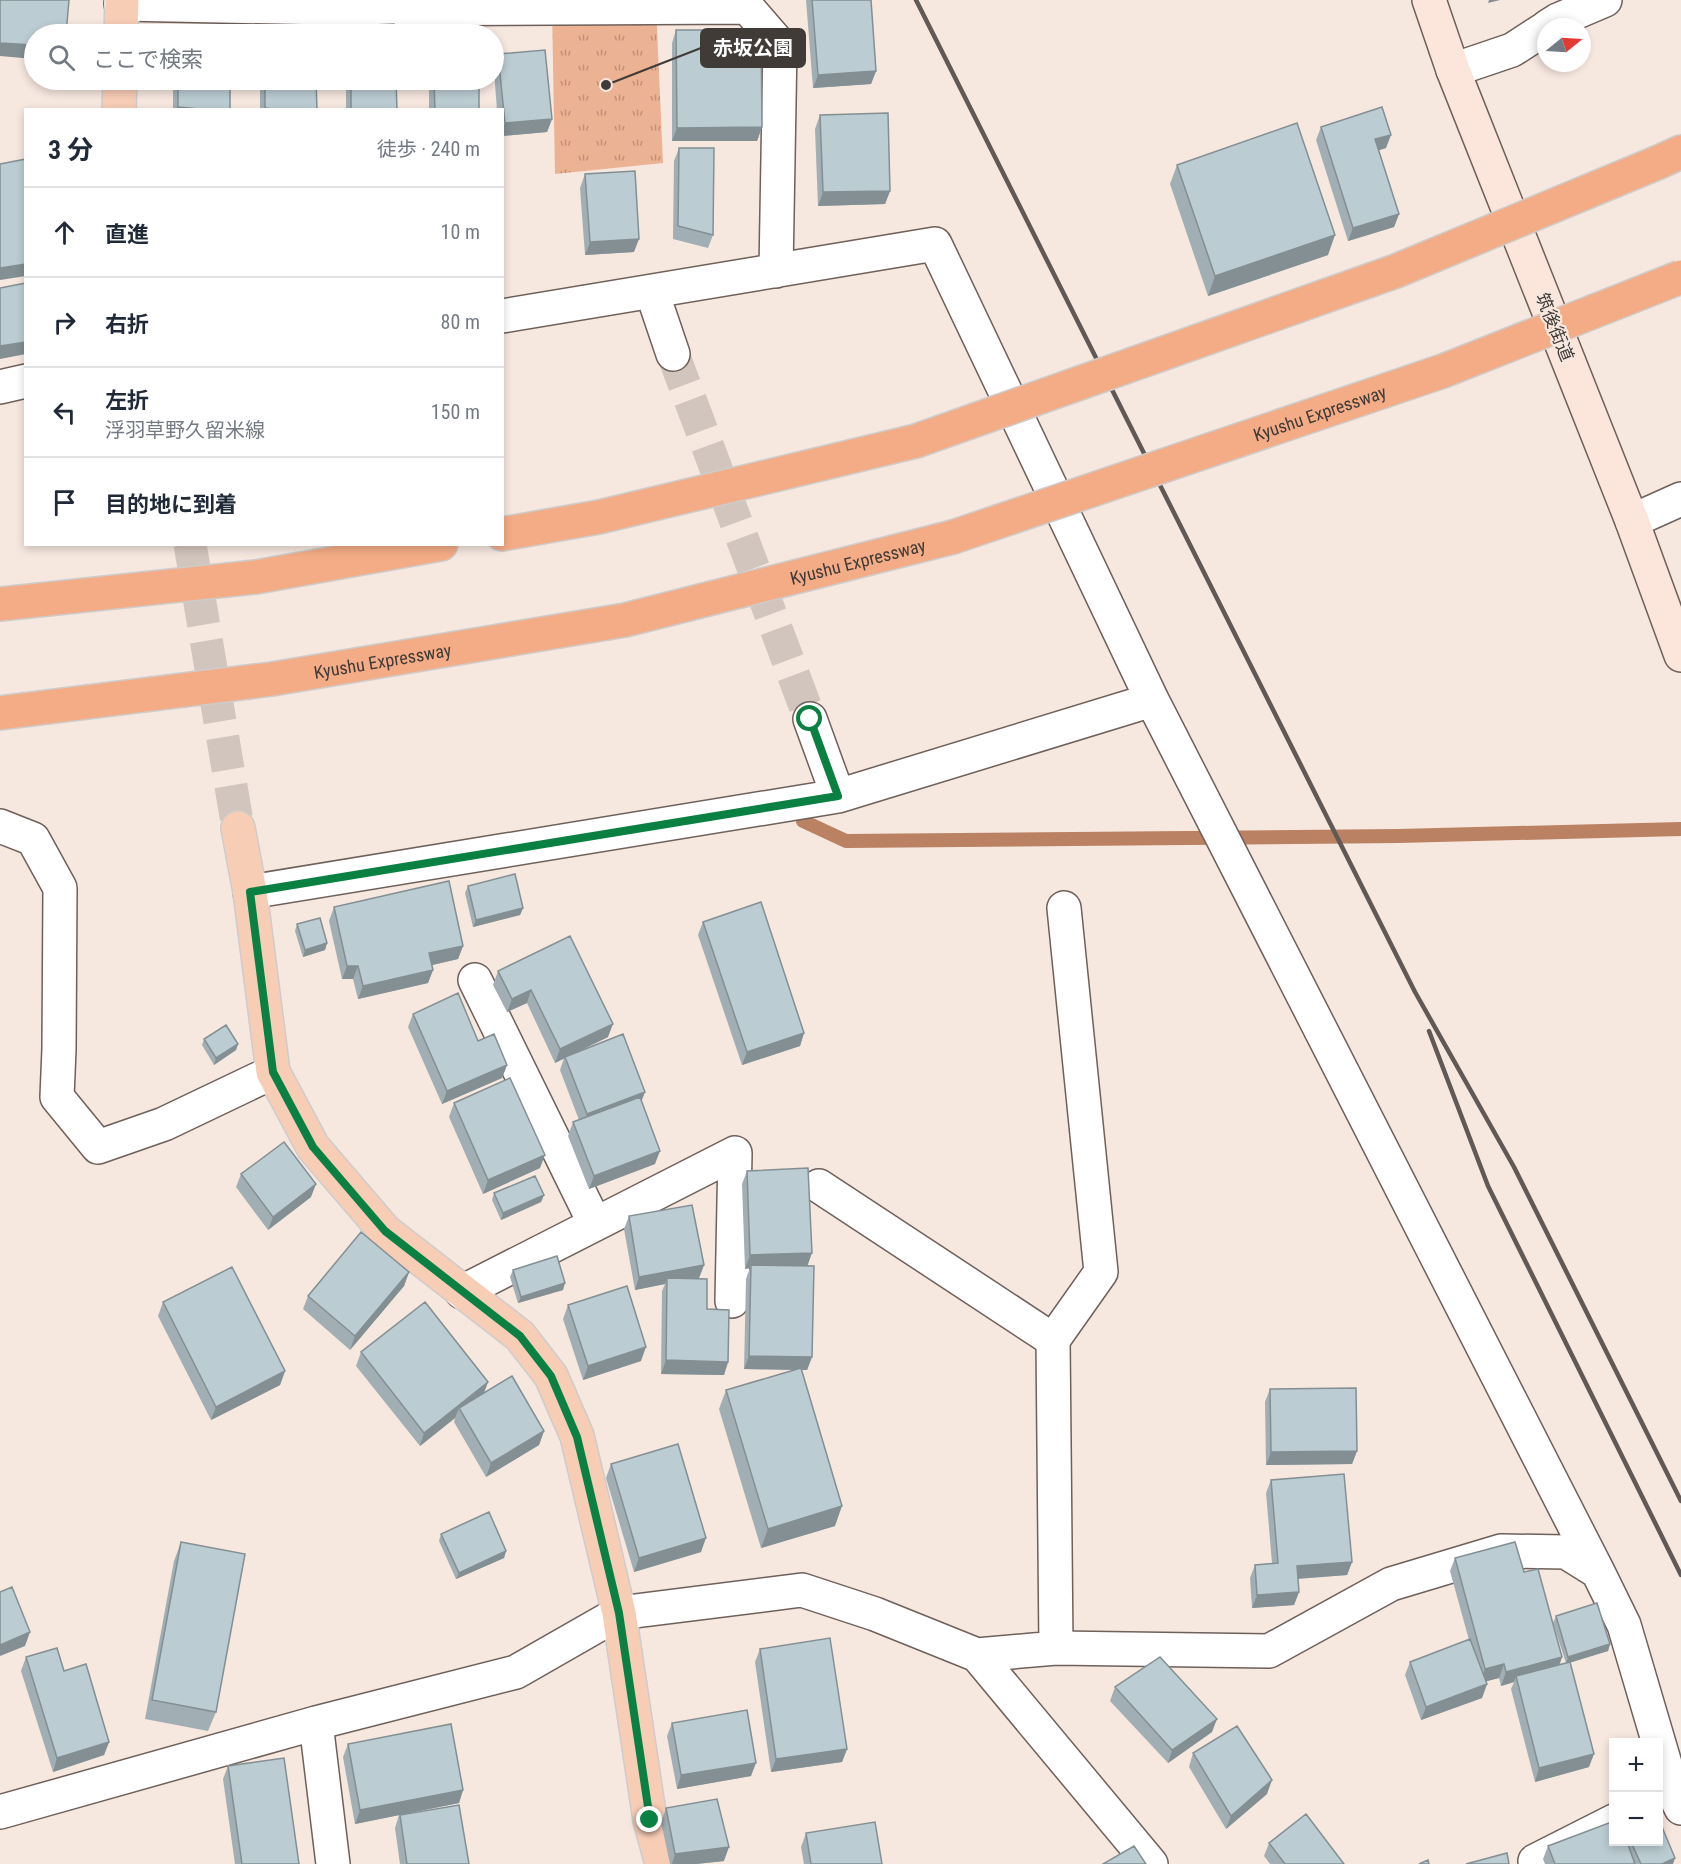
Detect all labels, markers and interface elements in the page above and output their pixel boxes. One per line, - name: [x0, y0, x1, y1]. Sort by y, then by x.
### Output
- north arrow: [1537, 18, 1591, 72]
- search box: [24, 24, 504, 90]
- callout: 赤坂公園: [701, 29, 805, 67]
- text: 赤坂公園: [713, 36, 793, 60]
- icon: search: [45, 41, 78, 74]
- text: ここで検索: [93, 47, 203, 72]
- text: 3 分: [48, 135, 93, 165]
- text: 徒歩 · 240 m: [377, 137, 480, 161]
- icon: ahead: [48, 216, 81, 249]
- text: 10 m: [441, 220, 480, 244]
- text: 直進: [105, 222, 149, 247]
- street label: 筑後街道: [1532, 290, 1578, 364]
- icon: right: [48, 306, 81, 339]
- text: 80 m: [441, 310, 480, 334]
- text: 右折: [105, 312, 149, 337]
- street label: Kyushu Expressway: [1250, 380, 1389, 445]
- text: 左折: [105, 388, 149, 413]
- icon: left: [48, 396, 81, 429]
- text: 150 m: [431, 400, 480, 424]
- text: 浮羽草野久留米線: [105, 418, 265, 442]
- icon: arrive: [48, 486, 81, 519]
- text: 目的地に到着: [105, 492, 237, 517]
- street label: Kyushu Expressway: [788, 534, 928, 588]
- street label: Kyushu Expressway: [312, 639, 453, 682]
- route start: [796, 705, 822, 731]
- map controls: [1609, 1738, 1663, 1846]
- button: +: [1609, 1738, 1663, 1792]
- button: −: [1609, 1792, 1663, 1846]
- route end: [636, 1806, 662, 1832]

